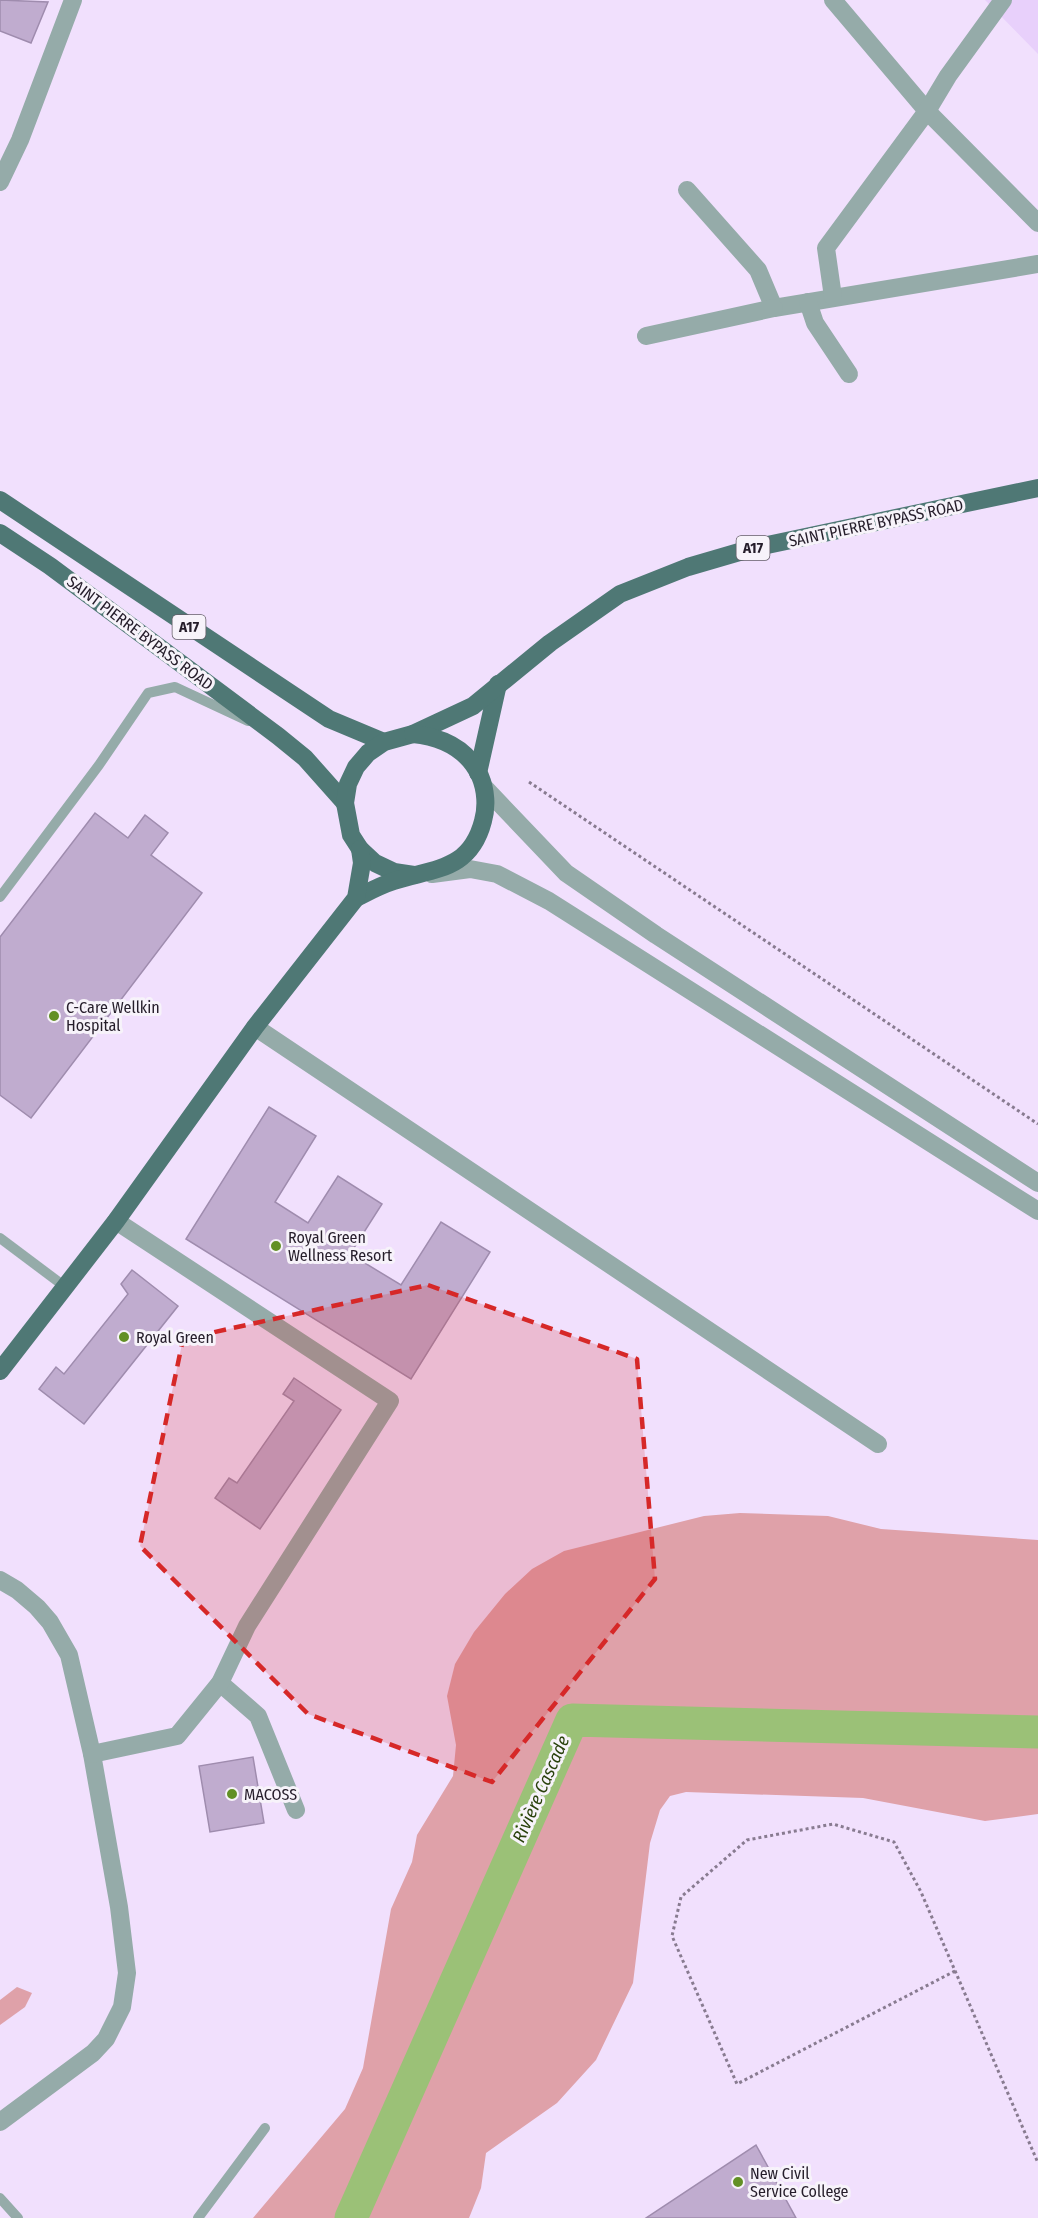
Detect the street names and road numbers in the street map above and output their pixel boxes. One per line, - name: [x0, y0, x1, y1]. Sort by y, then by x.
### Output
- street label: SAINT PIERRE BYPASS ROAD: [787, 495, 965, 551]
- road number: A17: [736, 536, 770, 560]
- street label: SAINT PIERRE BYPASS ROAD: [63, 572, 217, 694]
- road number: A17: [172, 615, 206, 639]

